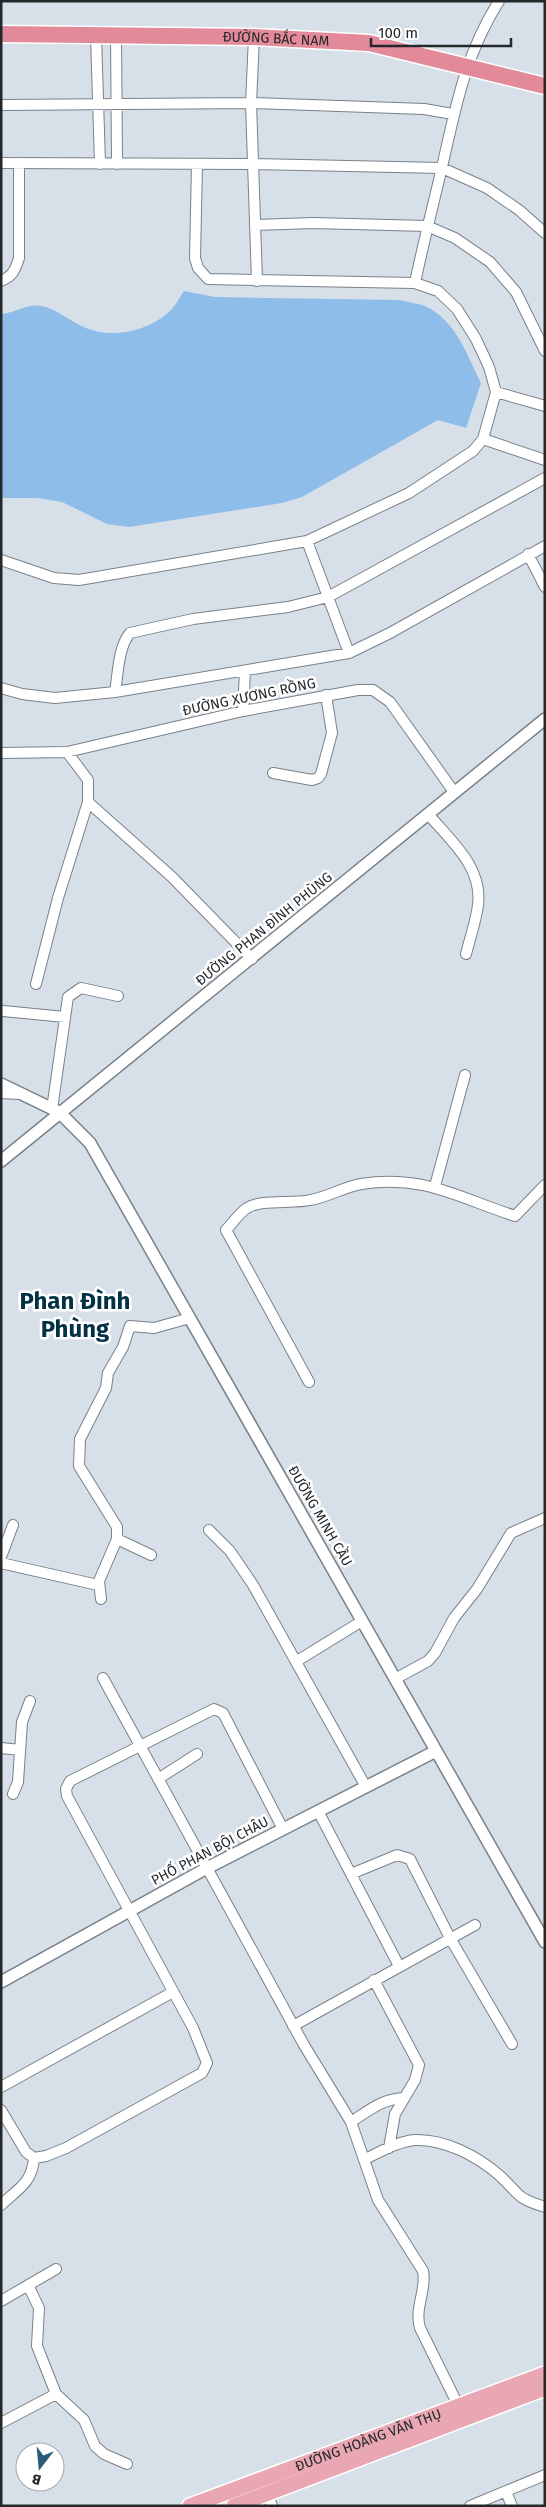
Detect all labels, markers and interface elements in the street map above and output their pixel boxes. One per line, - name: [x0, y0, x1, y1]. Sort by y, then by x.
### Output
- scale bar: [371, 15, 511, 47]
- text: 100 m: [378, 24, 418, 42]
- street label: ĐƯỜNG BẮC NAM: [222, 27, 330, 49]
- street label: ĐƯỜNG XƯƠNG RỒNG: [180, 672, 317, 719]
- street label: ĐƯỜNG PHAN ĐÌNH PHÙNG: [192, 868, 336, 989]
- district label: Phan Đình Phùng: [20, 1287, 130, 1343]
- street label: ĐƯỜNG MINH CẦU: [284, 1461, 358, 1569]
- street label: PHỐ PHAN BỘI CHÂU: [147, 1810, 272, 1889]
- street label: ĐƯỜNG HOÀNG VĂN THỤ: [293, 2405, 444, 2475]
- north arrow: [15, 2442, 65, 2492]
- text: B: [30, 2470, 43, 2488]

